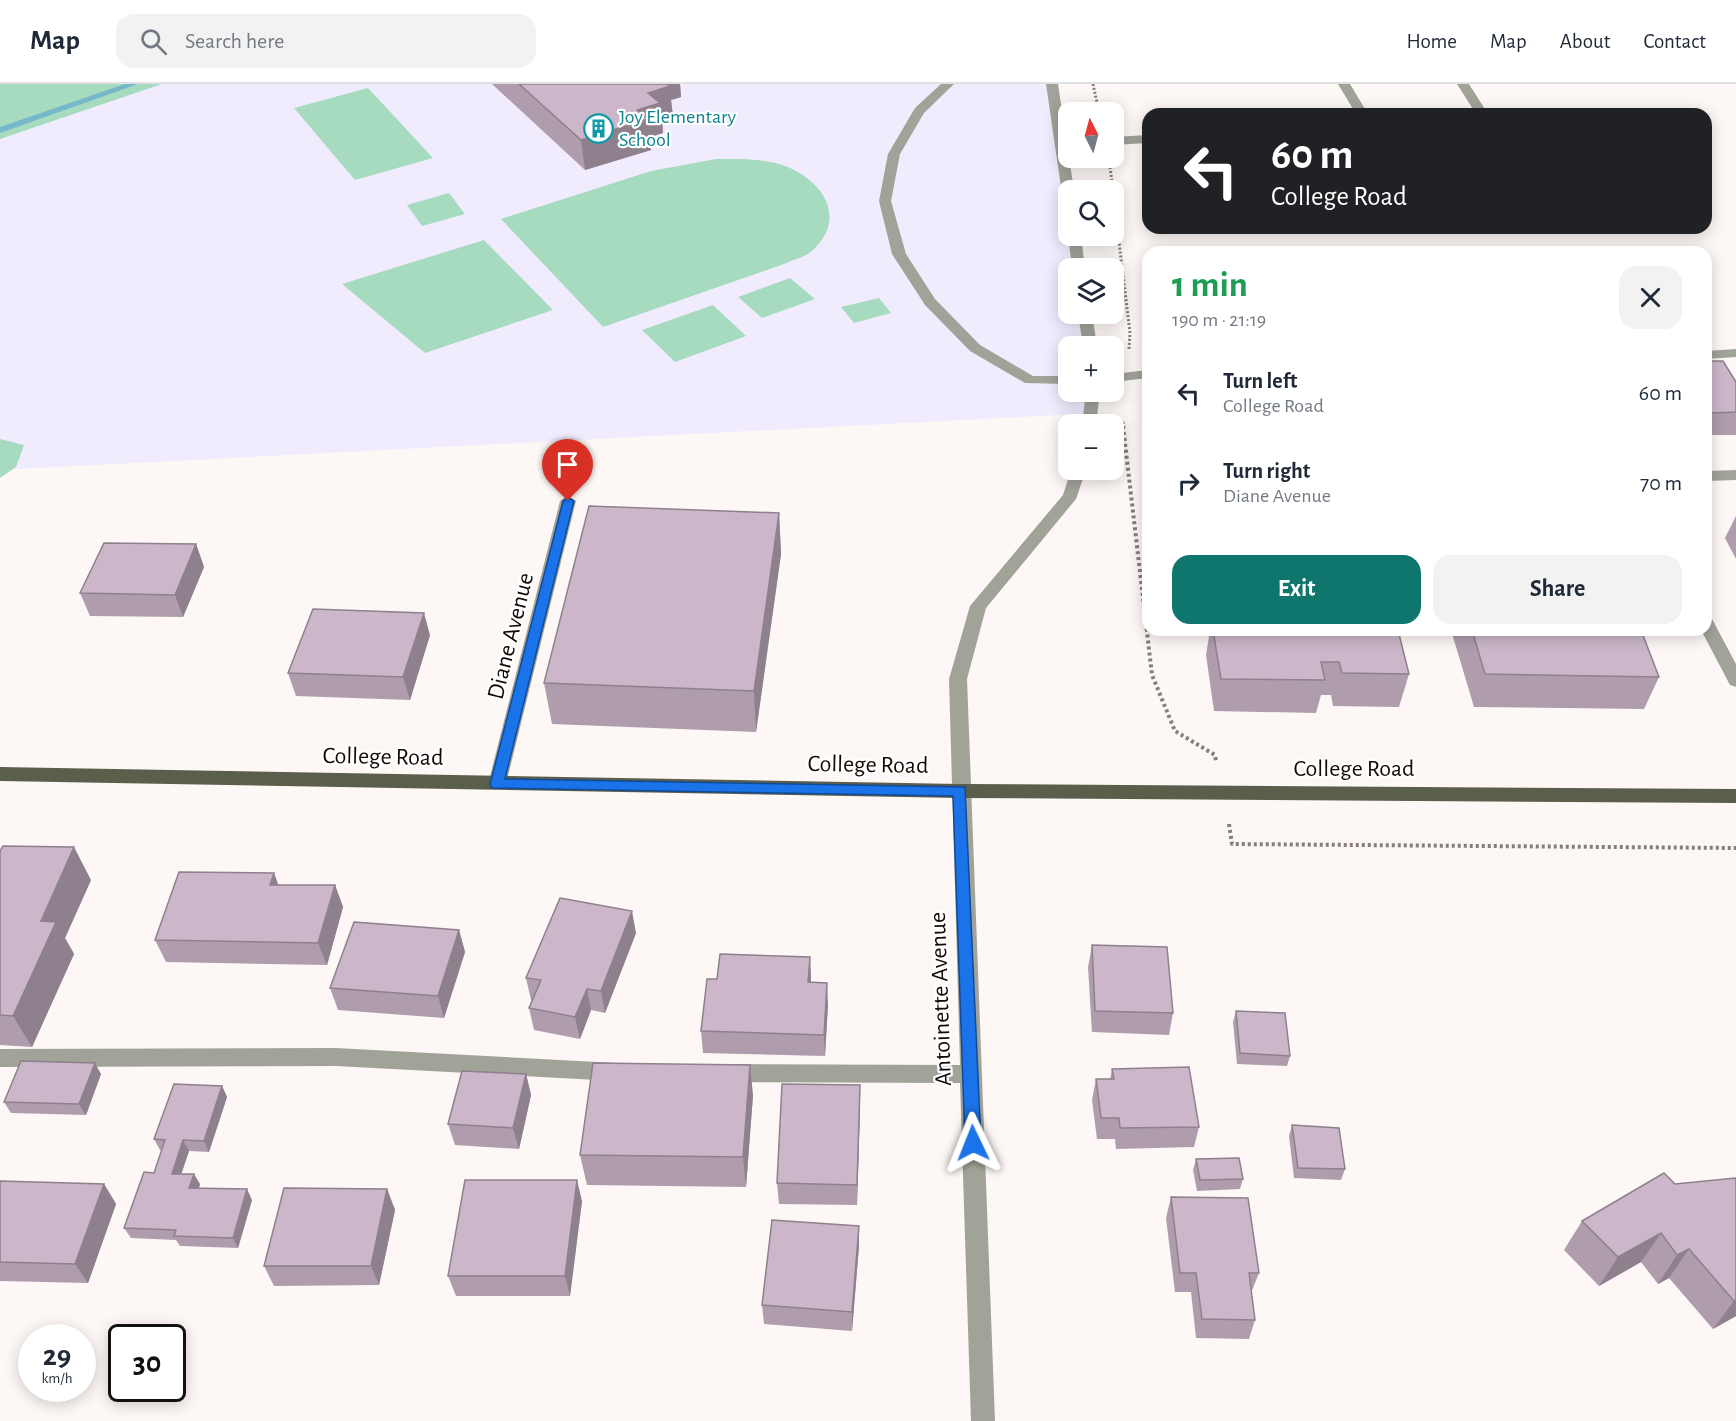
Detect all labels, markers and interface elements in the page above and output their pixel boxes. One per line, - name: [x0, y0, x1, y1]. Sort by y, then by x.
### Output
- search box: [116, 14, 536, 68]
- icon: search: [137, 25, 170, 58]
- text: Map: [30, 27, 80, 55]
- text: Search here: [185, 30, 284, 52]
- text: Home: [1406, 31, 1457, 52]
- text: Map: [1490, 31, 1527, 52]
- text: About: [1560, 31, 1610, 52]
- text: Contact: [1643, 31, 1706, 52]
- north arrow: [1058, 102, 1124, 168]
- map controls: [1058, 102, 1124, 480]
- place label: Joy Elementary School: [619, 107, 737, 150]
- building icon: Joy Elementary School: [582, 112, 614, 144]
- icon: left: [1172, 132, 1250, 210]
- text: 60 m: [1271, 134, 1353, 176]
- button: search: [1058, 180, 1124, 246]
- text: College Road: [1271, 183, 1407, 210]
- button: layers: [1058, 258, 1124, 324]
- button: close: [1619, 266, 1682, 329]
- text: 1 min: [1172, 267, 1248, 303]
- text: 190 m · 21:19: [1172, 310, 1266, 330]
- button: +: [1058, 336, 1124, 402]
- text: Turn left: [1223, 370, 1297, 392]
- icon: left: [1172, 377, 1205, 410]
- text: 60 m: [1639, 382, 1682, 404]
- text: College Road: [1223, 396, 1324, 416]
- button: −: [1058, 414, 1124, 480]
- pin: [542, 439, 593, 501]
- icon: arrive: [551, 448, 584, 481]
- text: Turn right: [1223, 460, 1310, 482]
- icon: right: [1172, 467, 1205, 500]
- text: 70 m: [1640, 472, 1682, 494]
- text: Diane Avenue: [1223, 486, 1331, 506]
- button: Exit: [1172, 555, 1421, 624]
- button: Share: [1433, 555, 1682, 624]
- street label: Diane Avenue: [484, 570, 538, 702]
- street label: College Road: [322, 744, 444, 770]
- street label: College Road: [807, 752, 929, 778]
- street label: College Road: [1294, 757, 1414, 781]
- street label: Antoinette Avenue: [926, 911, 956, 1087]
- position arrow: [941, 1111, 1005, 1175]
- speed limit sign: 30: [108, 1324, 186, 1402]
- text: 29: [43, 1341, 71, 1371]
- text: km/h: [42, 1371, 72, 1386]

